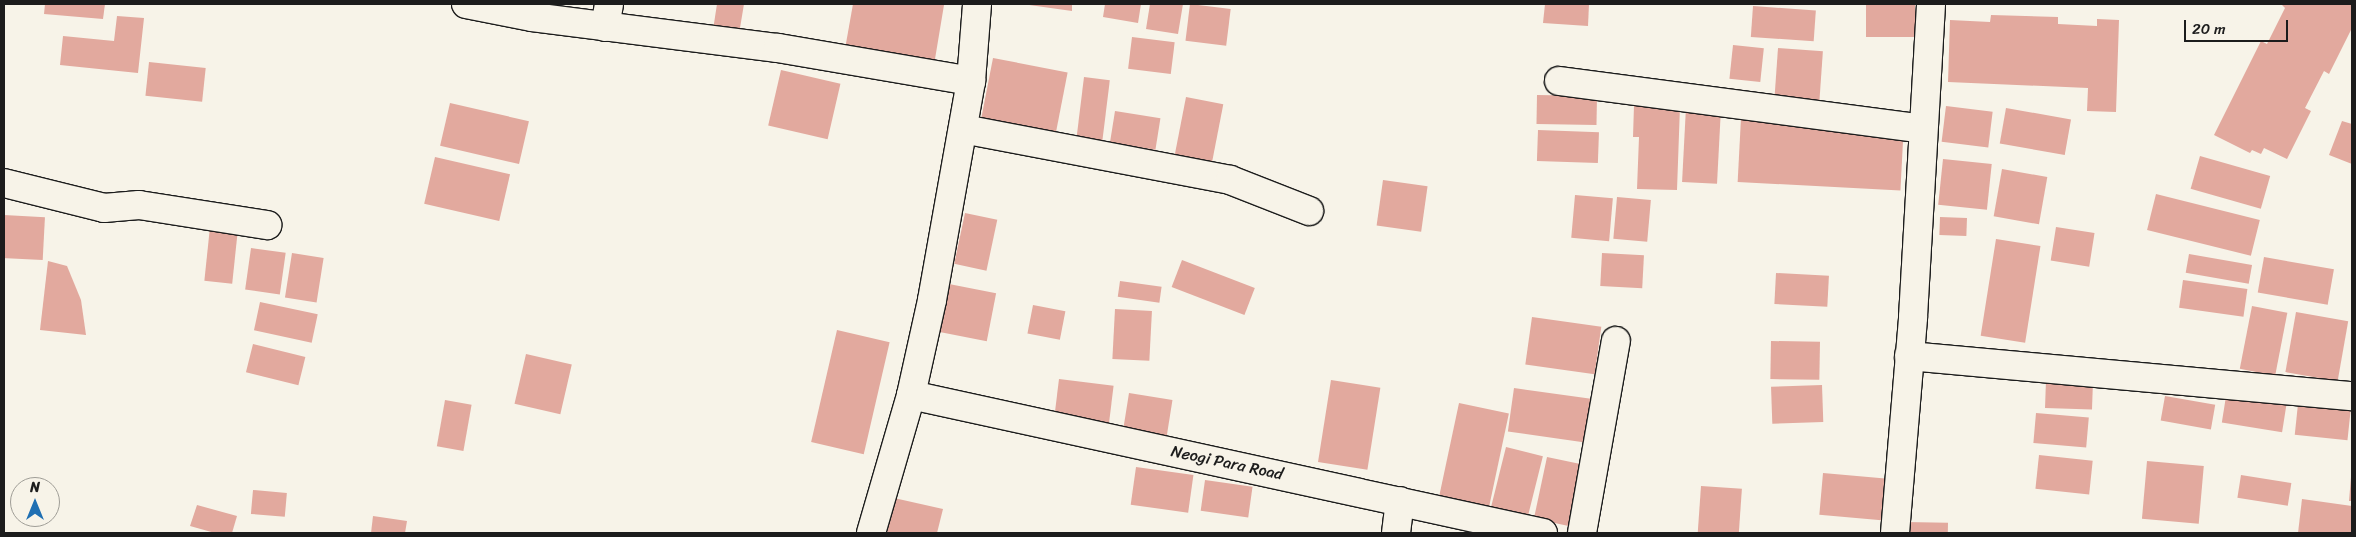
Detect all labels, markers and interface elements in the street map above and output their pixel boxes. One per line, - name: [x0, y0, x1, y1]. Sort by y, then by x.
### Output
- scale bar: [2186, 10, 2290, 42]
- text: 20 m: [2192, 16, 2226, 42]
- street label: Neogi Para Road: [1169, 442, 1285, 484]
- text: N: [30, 475, 40, 500]
- north arrow: [10, 477, 60, 527]

